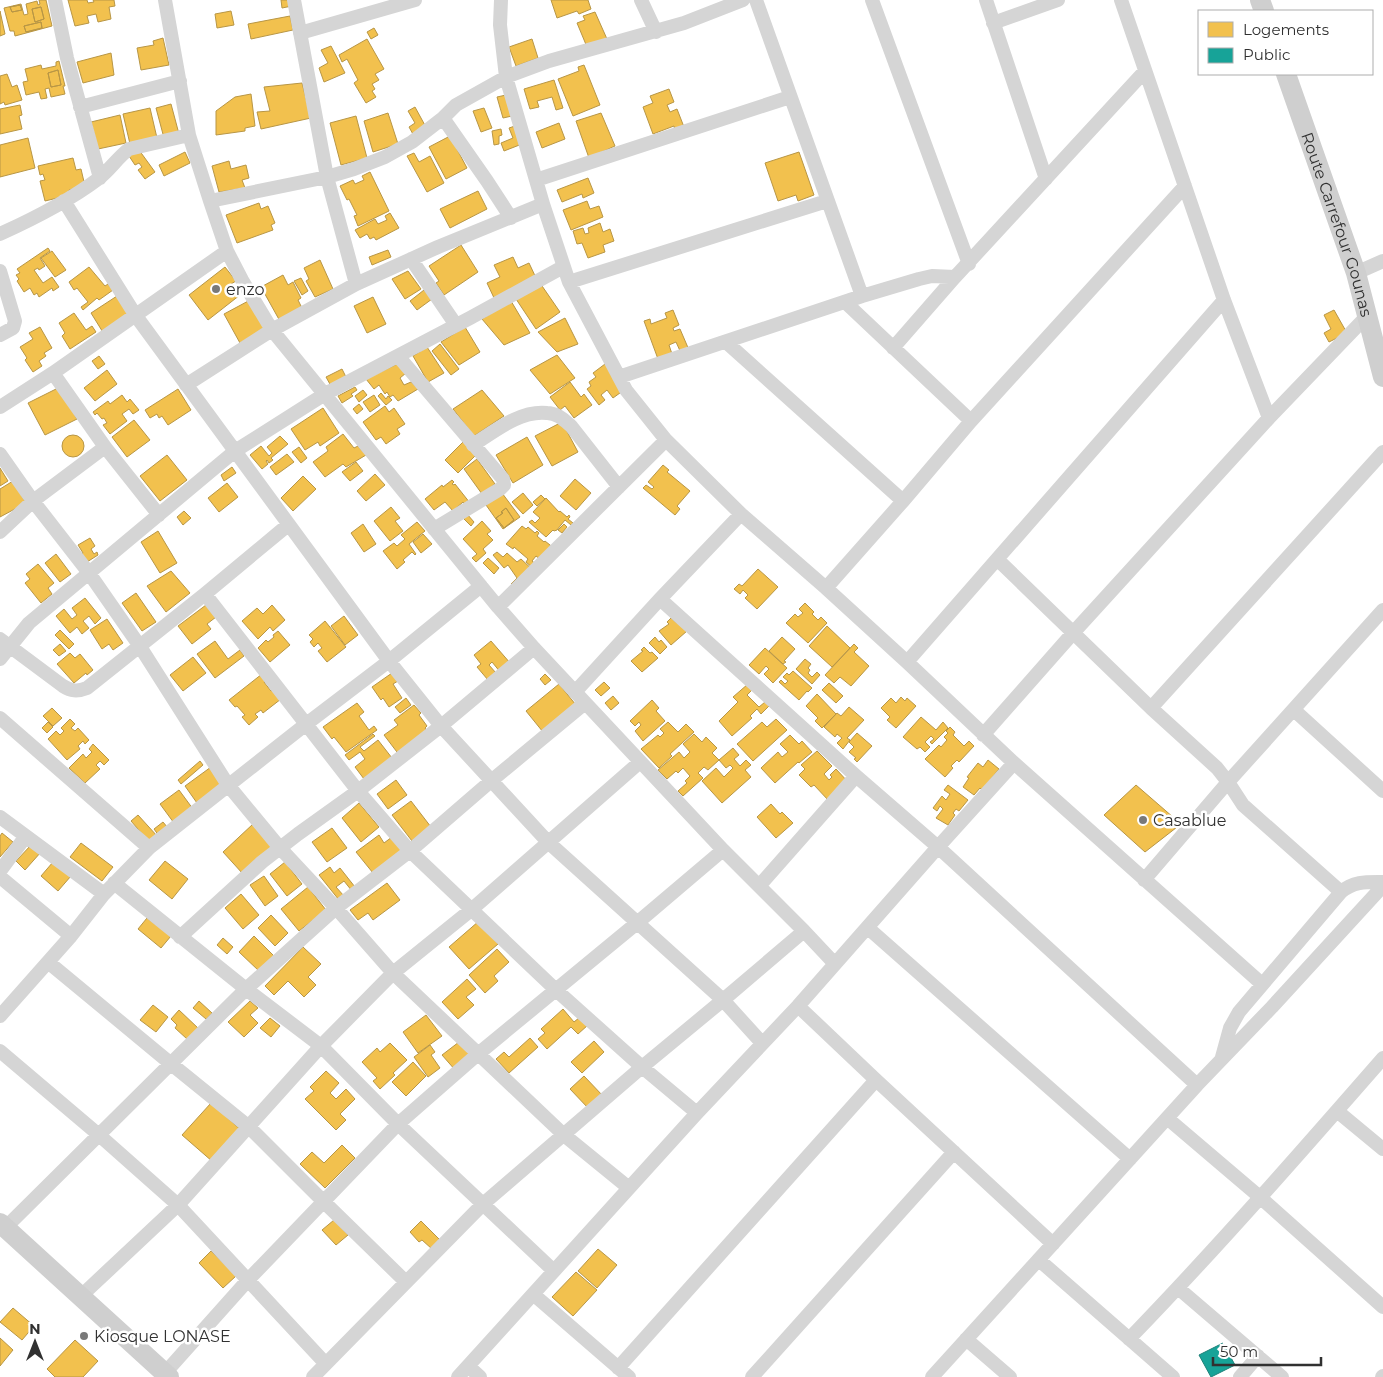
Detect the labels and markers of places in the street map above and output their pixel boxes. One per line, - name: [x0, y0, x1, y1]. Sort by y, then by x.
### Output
- place label: enzo: [226, 280, 265, 299]
- marker: enzo: [210, 283, 222, 295]
- place label: Casablue: [1153, 811, 1226, 830]
- marker: Casablue: [1137, 814, 1149, 826]
- place label: Kiosque LONASE: [94, 1327, 231, 1346]
- marker: Kiosque LONASE: [78, 1330, 90, 1342]

